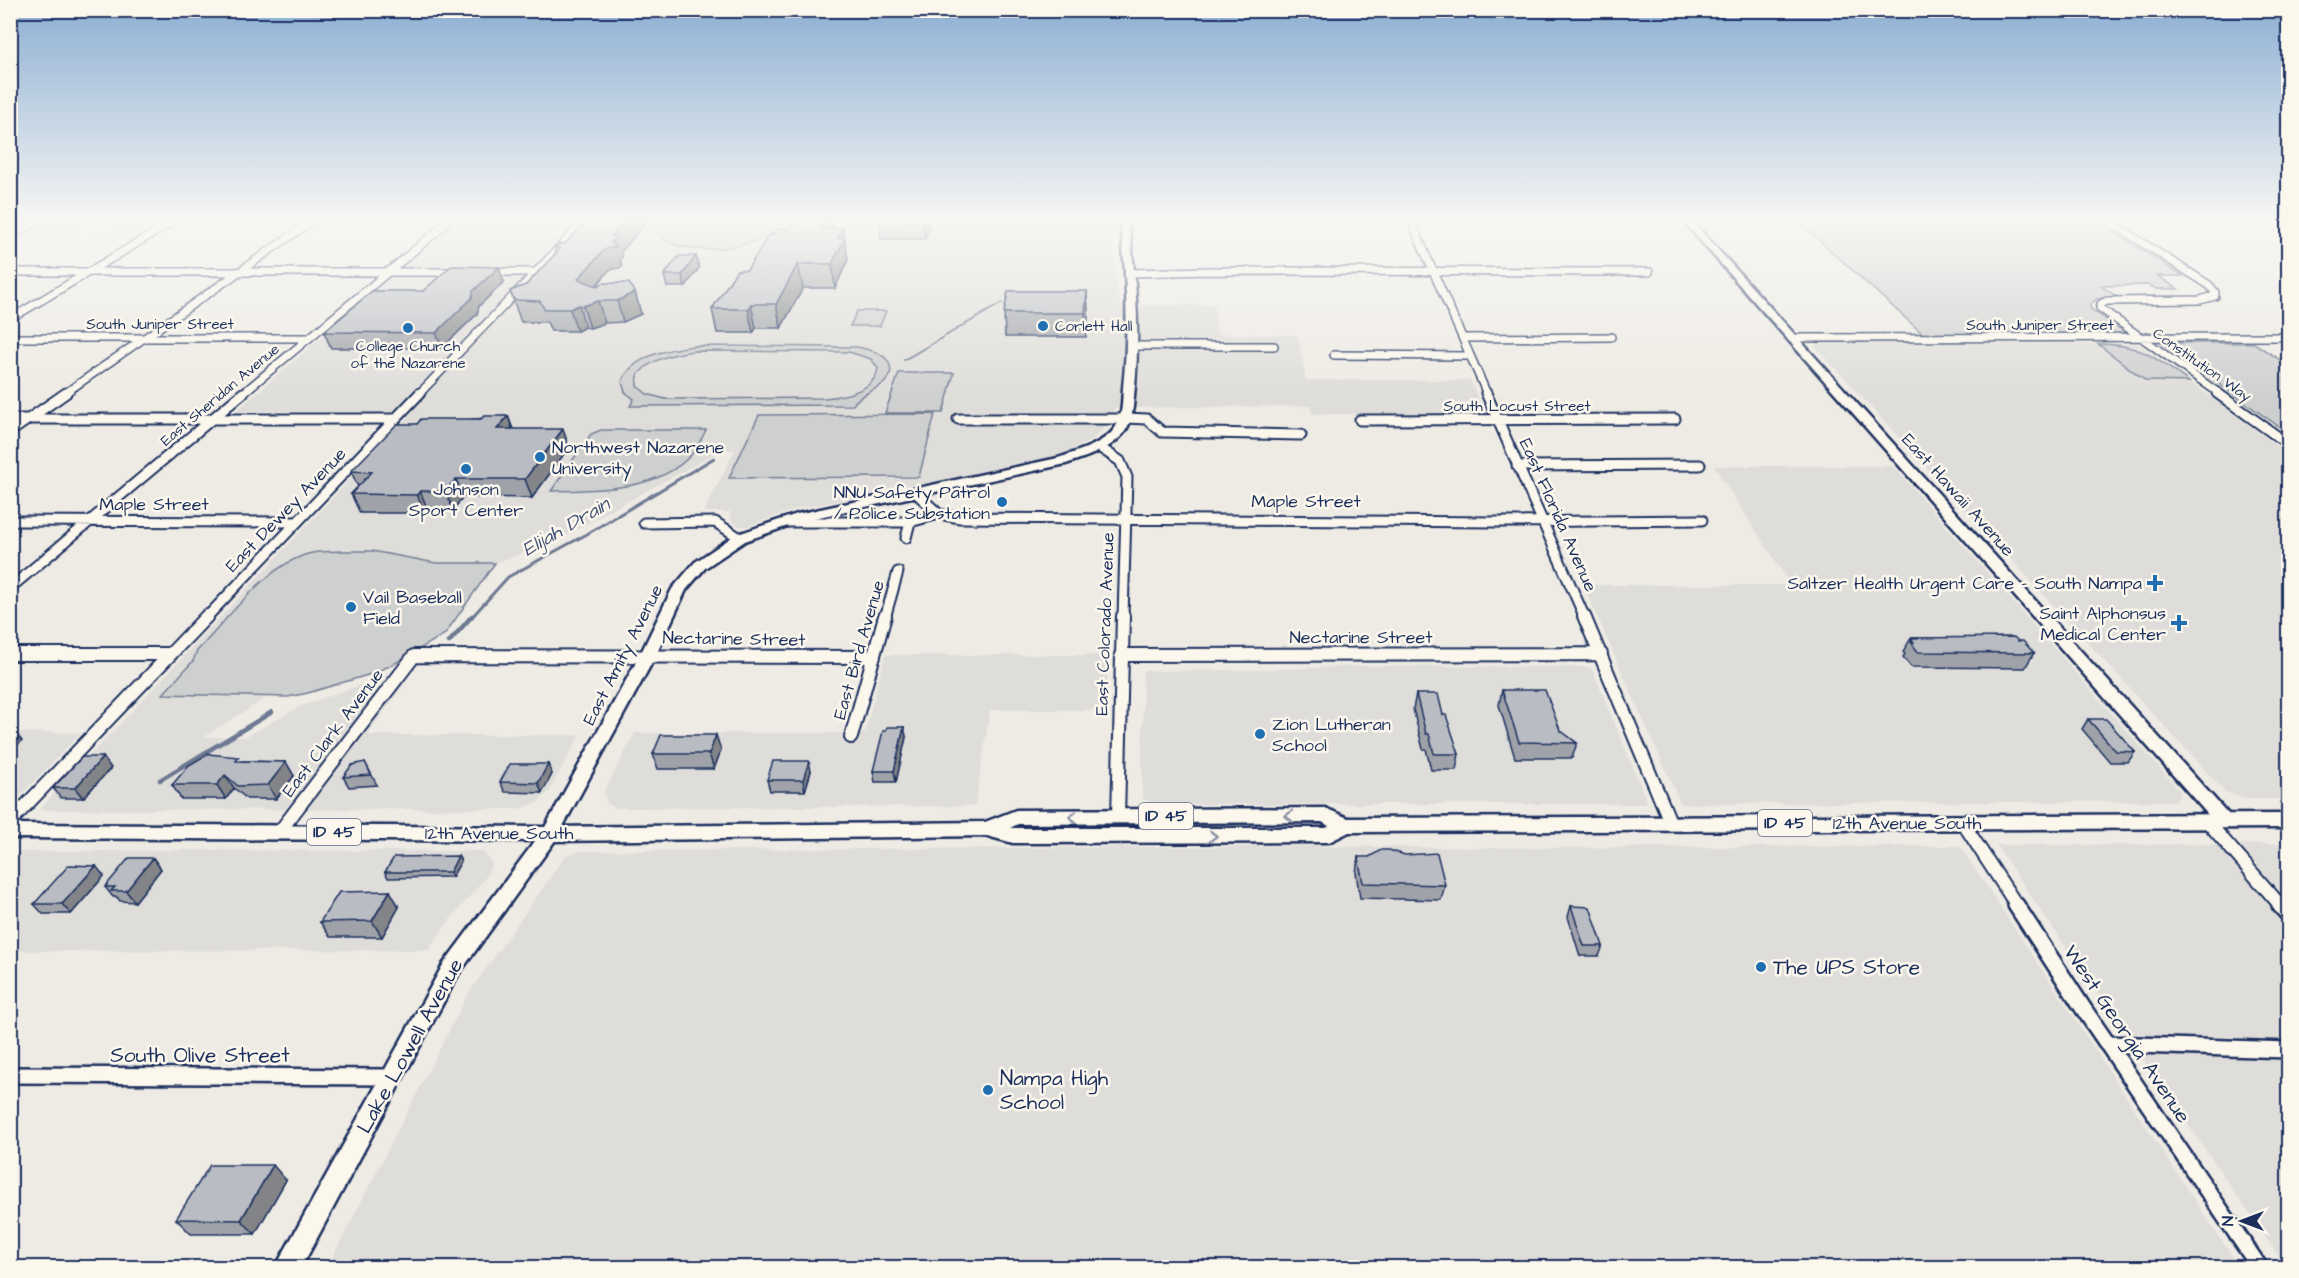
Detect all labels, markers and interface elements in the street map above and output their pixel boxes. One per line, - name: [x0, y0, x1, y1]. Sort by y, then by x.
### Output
- street label: South Juniper Street: [86, 314, 234, 335]
- street label: South Juniper Street: [1966, 315, 2114, 336]
- place label: Corlett Hall: [1055, 316, 1132, 337]
- marker: Corlett Hall: [1036, 319, 1050, 333]
- marker: College Church of the Nazarene: [401, 321, 415, 335]
- street label: Constitution Way: [2148, 323, 2256, 408]
- place label: College Church of the Nazarene: [350, 336, 466, 374]
- street label: East Sheridan Avenue: [156, 339, 284, 451]
- street label: South Locust Street: [1444, 396, 1591, 417]
- street label: East Hawaii Avenue: [1896, 428, 2020, 562]
- street label: East Florida Avenue: [1513, 434, 1603, 596]
- place label: Northwest Nazarene University: [552, 435, 725, 482]
- street label: East Dewey Avenue: [220, 442, 353, 579]
- marker: Northwest Nazarene University: [533, 450, 547, 464]
- marker: Johnson Sport Center: [459, 462, 473, 476]
- place label: Johnson Sport Center: [409, 477, 523, 523]
- place label: NNU Safety Patrol / Police Substation: [834, 480, 990, 526]
- street label: Maple Street: [1251, 489, 1361, 514]
- water label: Elijah Drain: [517, 490, 617, 563]
- street label: Maple Street: [99, 492, 209, 517]
- marker: NNU Safety Patrol / Police Substation: [995, 495, 1009, 509]
- street label: East Colorado Avenue: [1089, 532, 1121, 716]
- place label: Saltzer Health Urgent Care - South Nampa: [1787, 571, 2142, 597]
- marker: Saltzer Health Urgent Care - South Nampa: [2146, 574, 2164, 592]
- street label: East Bird Avenue: [827, 577, 891, 723]
- street label: East Amity Avenue: [577, 580, 670, 730]
- place label: Vail Baseball Field: [363, 585, 462, 631]
- marker: Vail Baseball Field: [344, 600, 358, 614]
- place label: Saint Alphonsus Medical Center: [2039, 601, 2166, 647]
- marker: Saint Alphonsus Medical Center: [2170, 614, 2188, 632]
- street label: Nectarine Street: [662, 625, 806, 653]
- street label: Nectarine Street: [1290, 625, 1433, 650]
- street label: East Clark Avenue: [276, 663, 390, 802]
- place label: Zion Lutheran School: [1272, 712, 1391, 758]
- marker: Zion Lutheran School: [1253, 727, 1267, 741]
- road number: ID 45: [1139, 803, 1193, 829]
- one-way arrow: [1285, 810, 1294, 822]
- road number: ID 45: [1758, 810, 1812, 836]
- one-way arrow: [1069, 811, 1078, 823]
- street label: 12th Avenue South: [1833, 811, 1981, 836]
- road number: ID 45: [307, 819, 361, 845]
- street label: 12th Avenue South: [425, 821, 573, 846]
- one-way arrow: [1208, 830, 1217, 842]
- street label: West Georgia Avenue: [2055, 939, 2198, 1130]
- street label: Lake Lowell Avenue: [350, 953, 470, 1139]
- place label: The UPS Store: [1773, 953, 1920, 982]
- marker: The UPS Store: [1754, 960, 1768, 974]
- street label: South Olive Street: [110, 1041, 290, 1070]
- place label: Nampa High School: [1000, 1064, 1109, 1117]
- marker: Nampa High School: [981, 1083, 995, 1097]
- north arrow: [2212, 1191, 2272, 1251]
- text: N: [2217, 1216, 2239, 1226]

